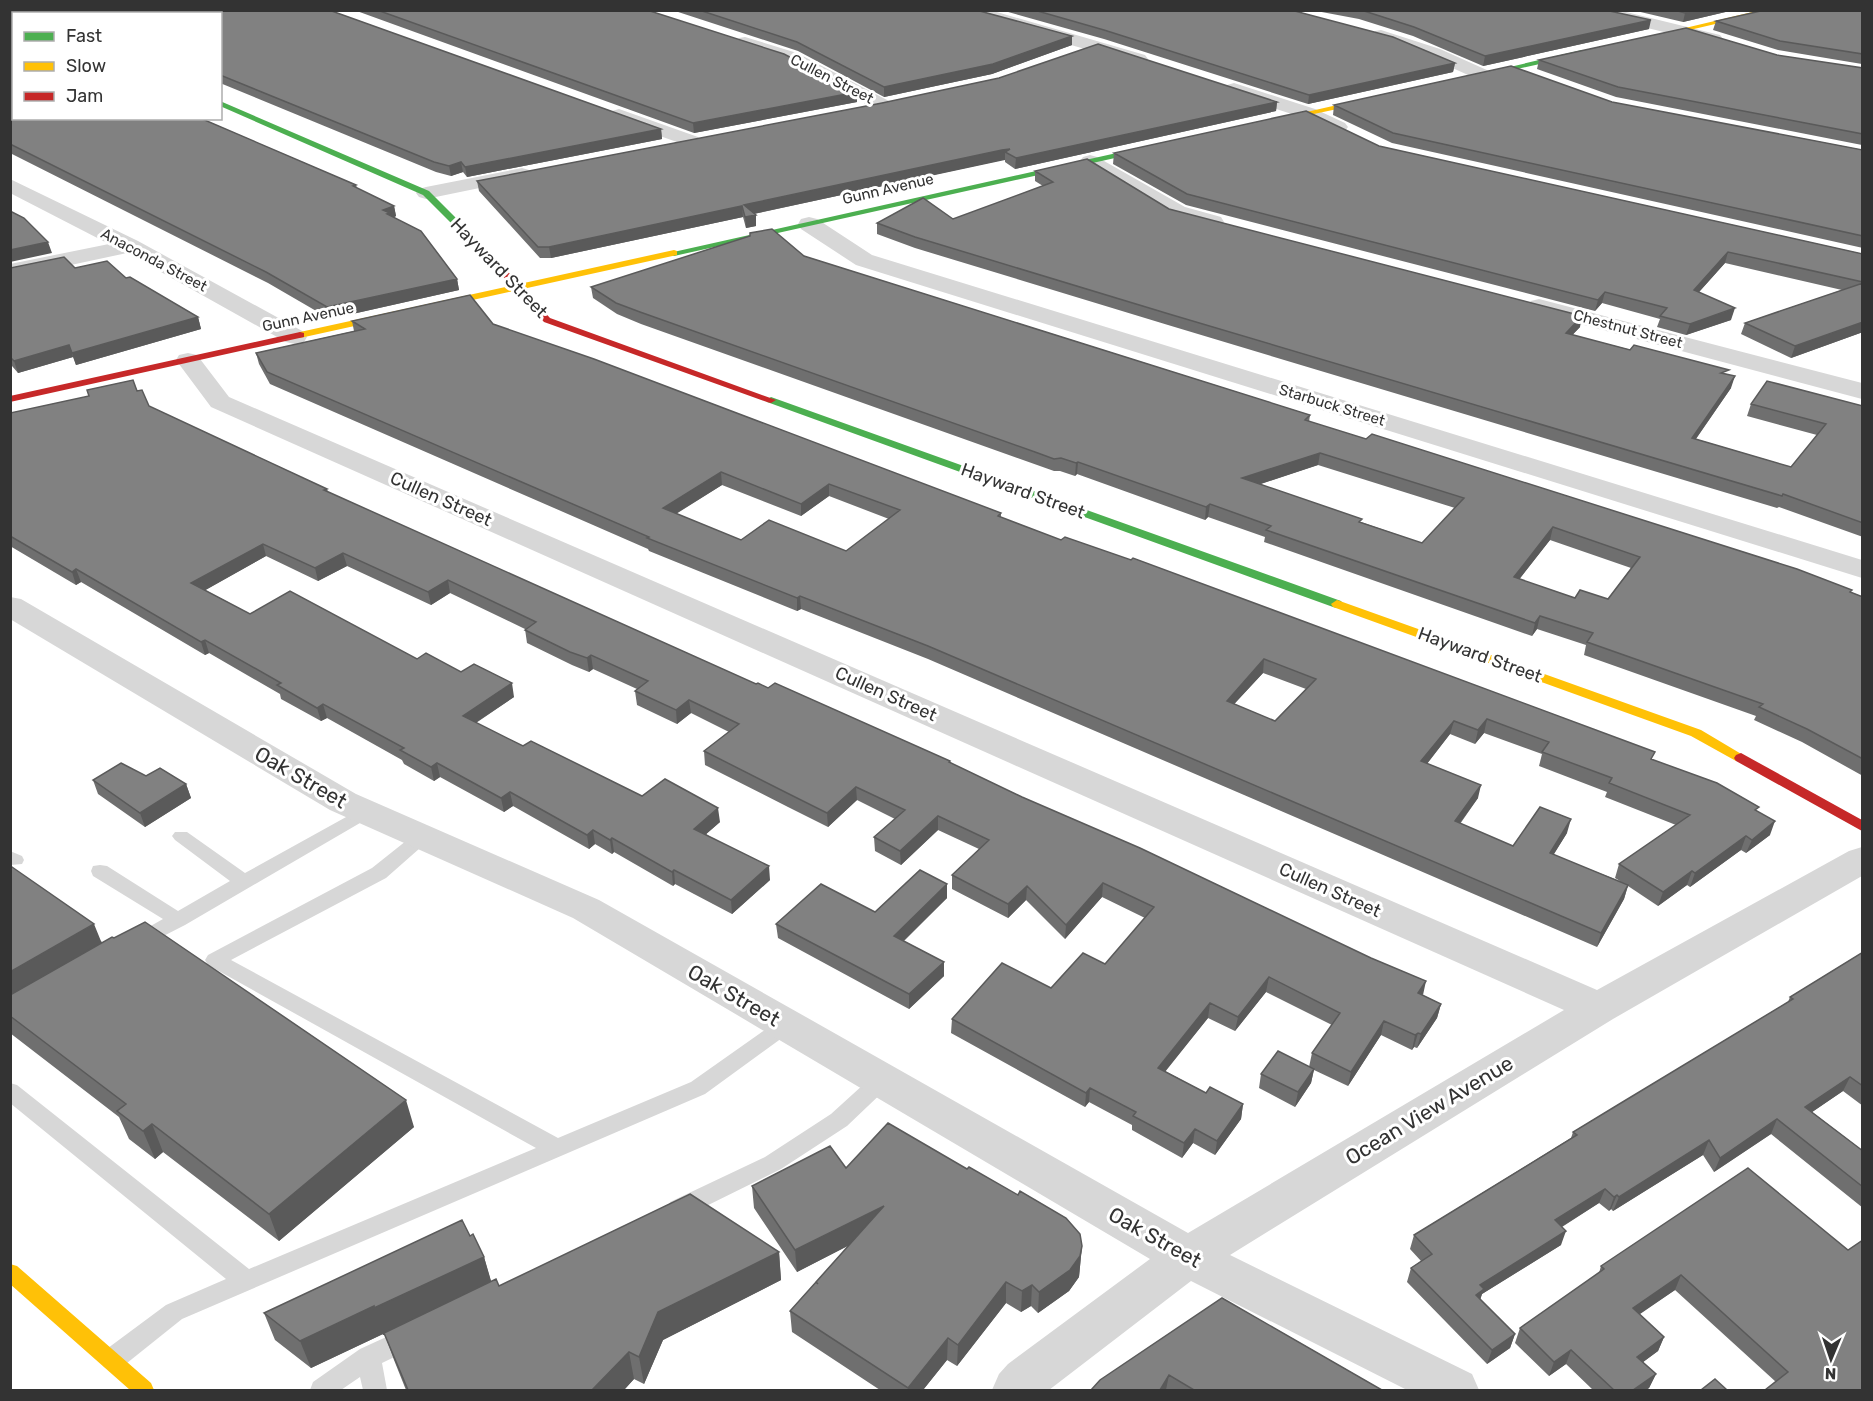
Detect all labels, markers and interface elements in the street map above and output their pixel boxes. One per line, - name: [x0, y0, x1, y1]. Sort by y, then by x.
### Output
- legend: [12, 12, 222, 120]
- text: Fast: [66, 25, 102, 47]
- street label: Cullen Street: [787, 50, 877, 108]
- text: Slow: [66, 55, 106, 77]
- text: Jam: [66, 85, 103, 107]
- street label: Gunn Avenue: [841, 170, 935, 208]
- street label: Hayward Street: [446, 213, 552, 323]
- street label: Anaconda Street: [98, 224, 210, 296]
- street label: Gunn Avenue: [261, 299, 355, 335]
- street label: Chestnut Street: [1572, 306, 1685, 352]
- street label: Starbuck Street: [1277, 380, 1387, 430]
- street label: Hayward Street: [958, 458, 1088, 524]
- street label: Cullen Street: [387, 467, 495, 531]
- street label: Hayward Street: [1415, 622, 1545, 688]
- street label: Cullen Street: [832, 662, 940, 726]
- street label: Oak Street: [250, 741, 352, 813]
- street label: Cullen Street: [1276, 858, 1384, 922]
- street label: Oak Street: [683, 959, 785, 1031]
- street label: Ocean View Avenue: [1341, 1050, 1517, 1170]
- street label: Oak Street: [1104, 1201, 1206, 1273]
- north arrow: [1801, 1329, 1861, 1389]
- text: N: [1824, 1364, 1837, 1383]

